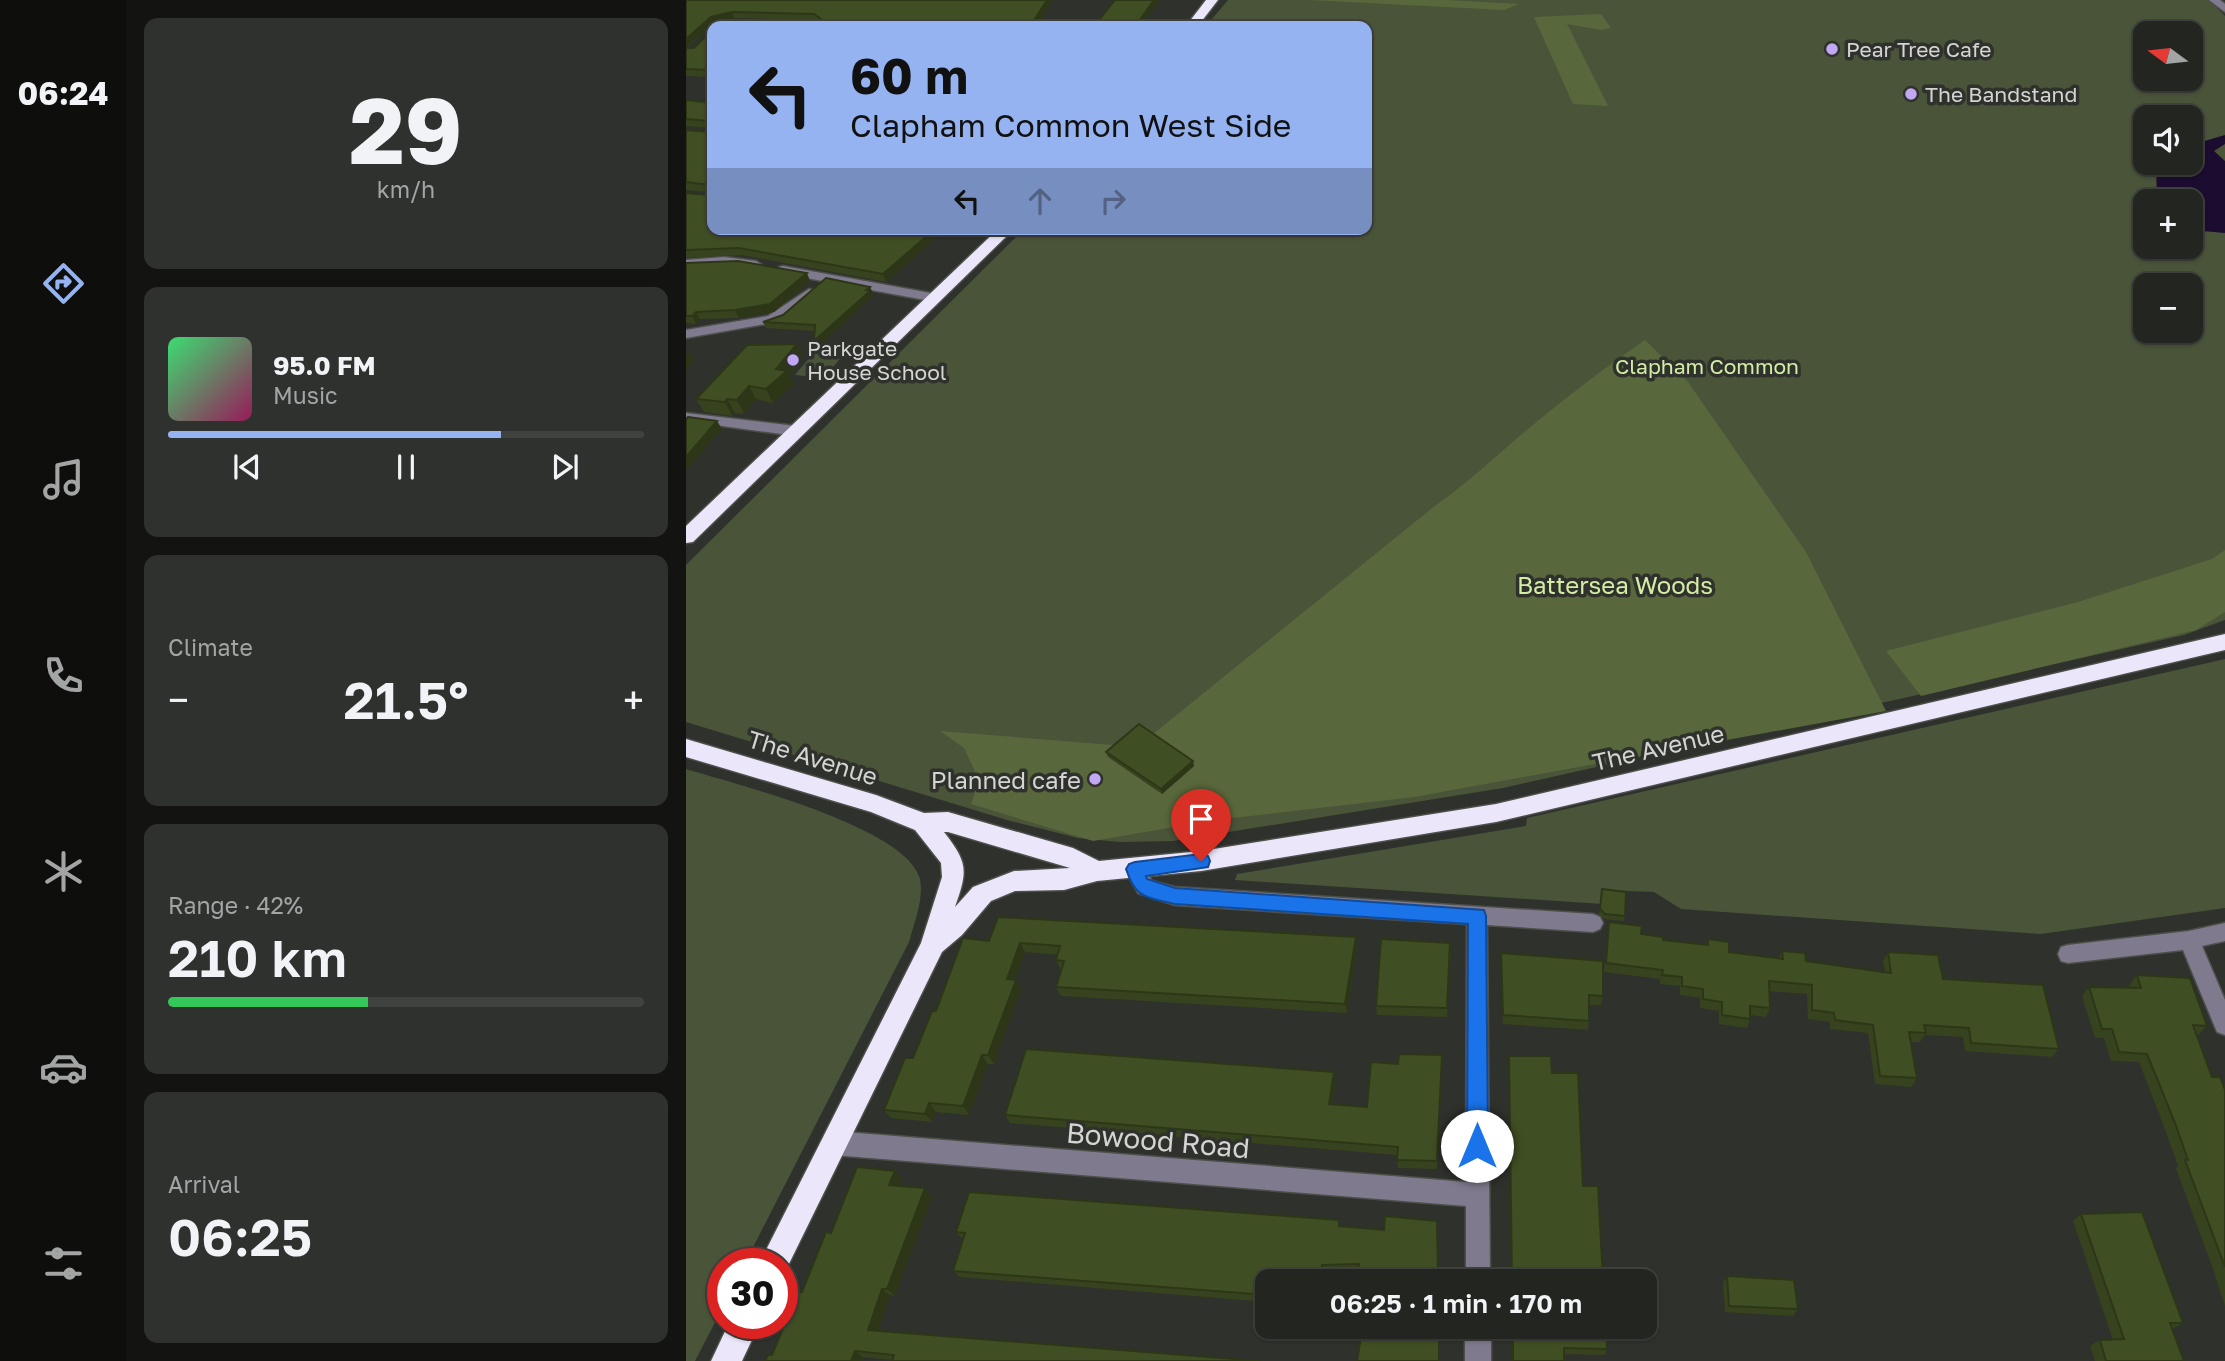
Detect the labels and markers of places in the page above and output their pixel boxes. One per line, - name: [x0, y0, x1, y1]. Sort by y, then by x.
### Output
- place label: Pear Tree Cafe: [1846, 36, 1992, 62]
- marker: Pear Tree Cafe: [1824, 41, 1840, 57]
- place label: The Bandstand: [1925, 81, 2077, 107]
- marker: The Bandstand: [1903, 86, 1919, 102]
- place label: Parkgate House School: [807, 335, 947, 385]
- marker: Parkgate House School: [785, 352, 801, 368]
- place label: Planned cafe: [931, 765, 1081, 794]
- marker: Planned cafe: [1087, 771, 1103, 787]
- pin: [1171, 789, 1231, 861]

